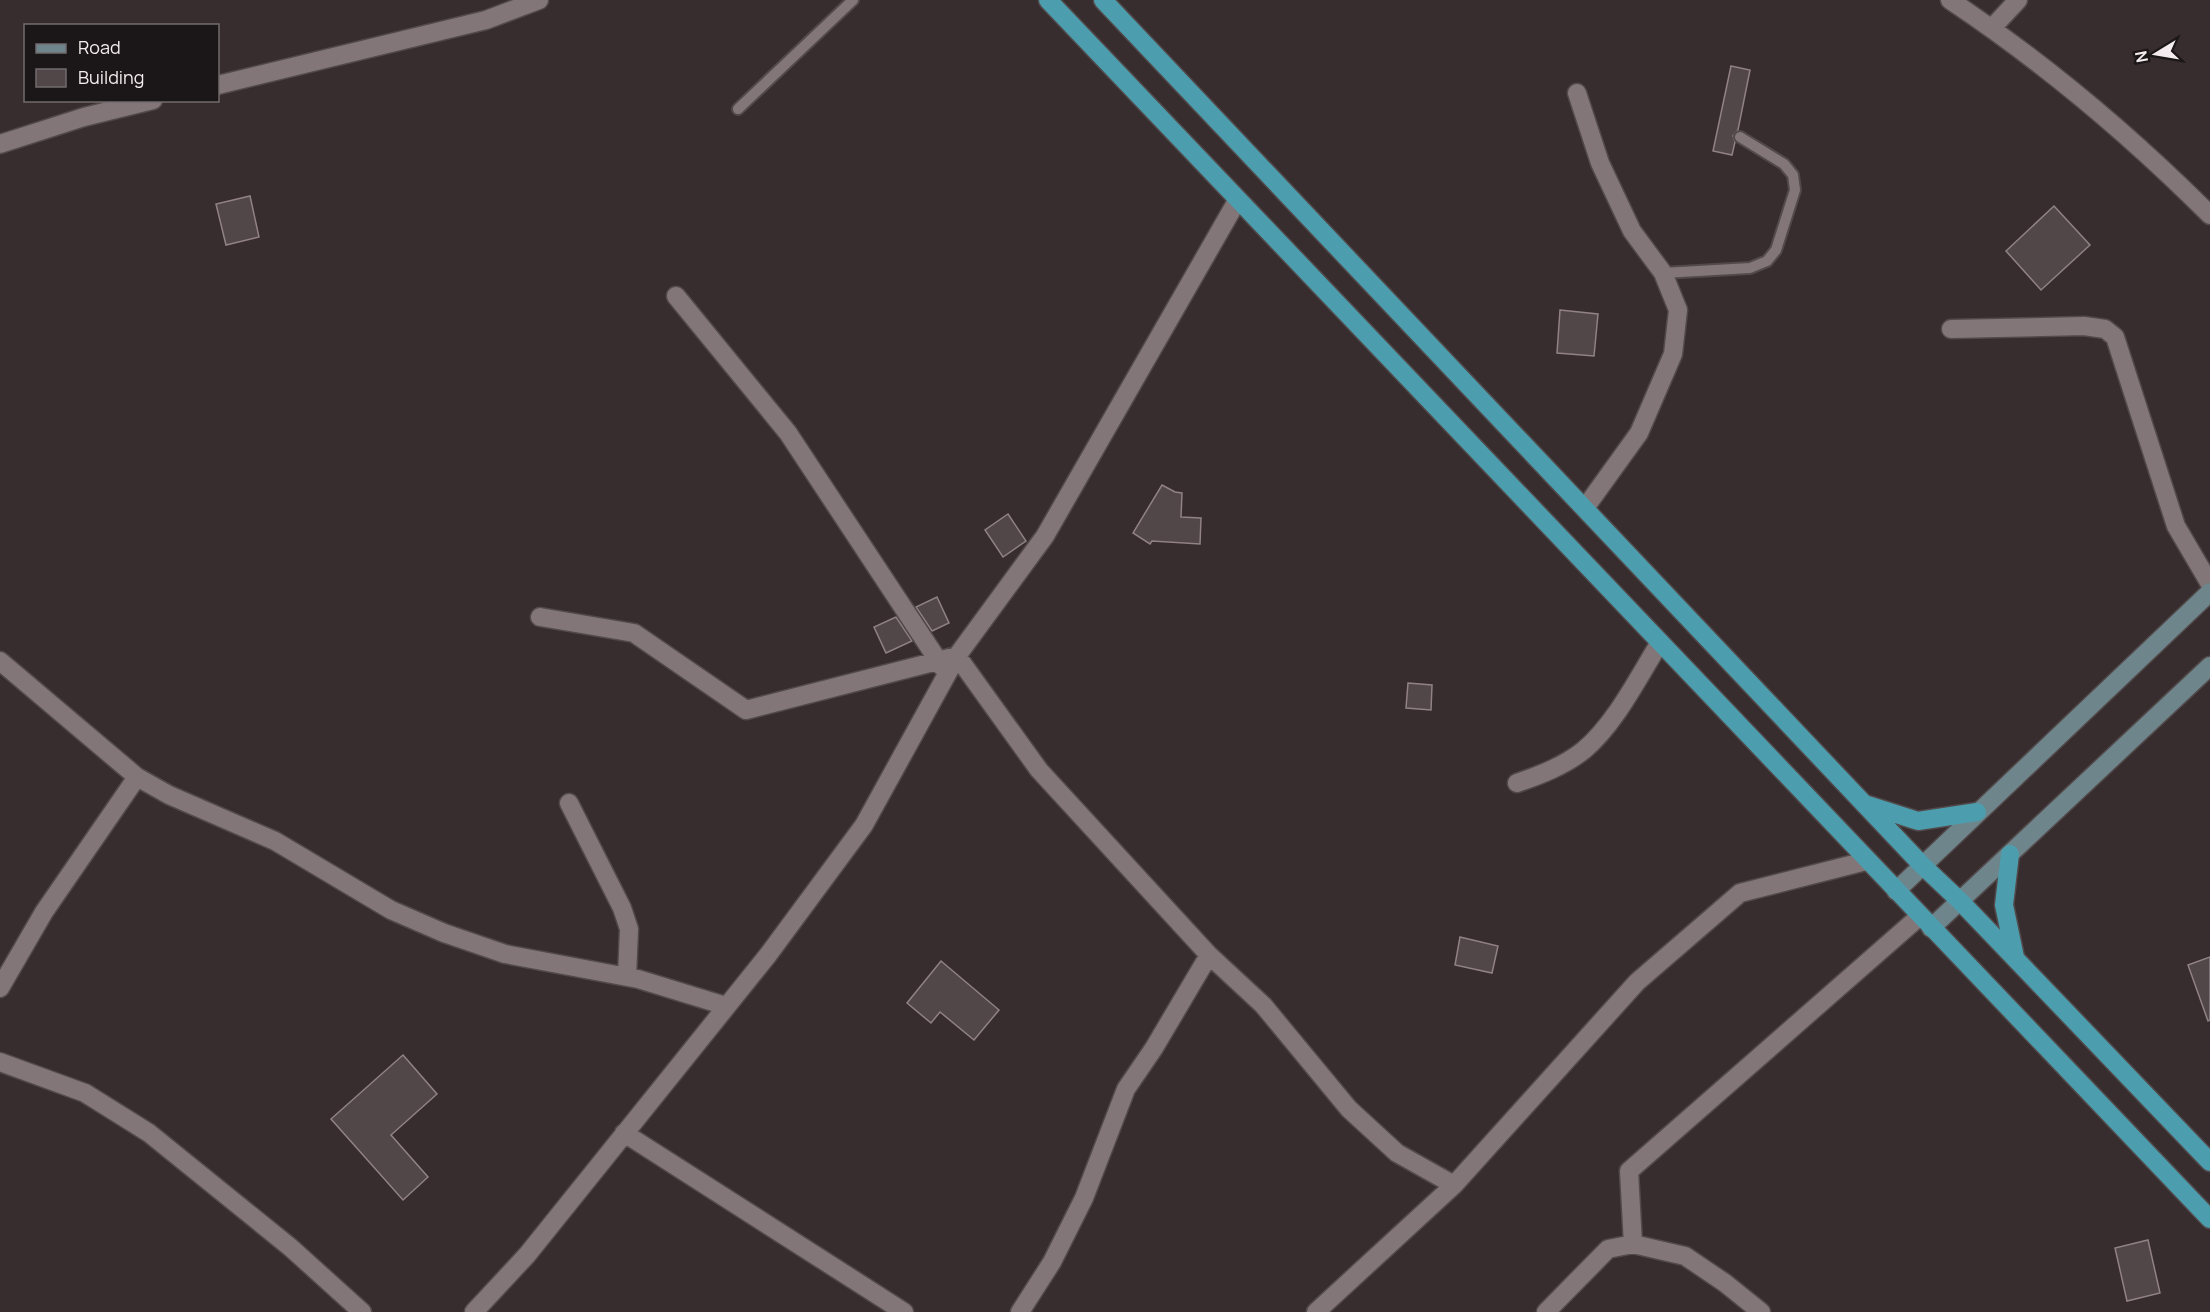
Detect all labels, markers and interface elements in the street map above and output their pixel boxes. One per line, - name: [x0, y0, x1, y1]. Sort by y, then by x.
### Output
- legend: [24, 24, 219, 102]
- north arrow: [2126, 24, 2186, 84]
- text: Road: [78, 35, 121, 59]
- text: N: [2129, 49, 2153, 65]
- text: Building: [78, 65, 144, 89]

